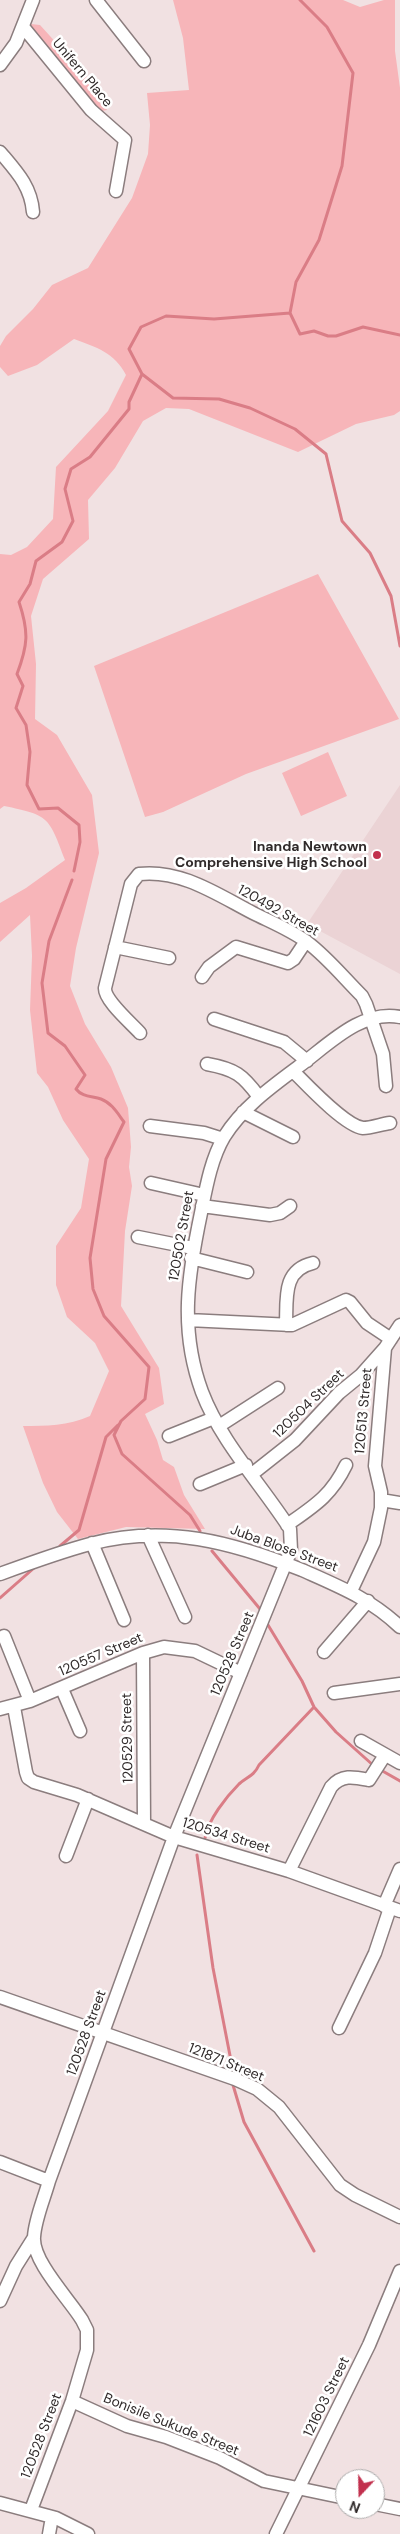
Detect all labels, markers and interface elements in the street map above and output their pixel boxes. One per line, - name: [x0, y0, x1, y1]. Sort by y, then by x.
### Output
- street label: Unifern Place: [48, 35, 116, 111]
- place label: Inanda Newtown Comprehensive High School: [175, 839, 367, 872]
- marker: Inanda Newtown Comprehensive High School: [371, 849, 383, 861]
- street label: 120492 Street: [234, 882, 322, 940]
- street label: 120502 Street: [166, 1190, 198, 1282]
- street label: 120504 Street: [270, 1366, 348, 1442]
- street label: 120513 Street: [352, 1367, 376, 1455]
- street label: Juba Blose Street: [228, 1522, 340, 1576]
- street label: 120528 Street: [208, 1609, 258, 1699]
- street label: 120557 Street: [56, 1630, 146, 1680]
- street label: 120529 Street: [119, 1693, 137, 1783]
- street label: 120534 Street: [180, 1815, 272, 1857]
- street label: 120528 Street: [64, 1988, 110, 2078]
- street label: 121871 Street: [186, 2040, 266, 2086]
- street label: 121603 Street: [300, 2354, 354, 2440]
- street label: Bonisile Sukude Street: [101, 2390, 241, 2460]
- street label: 120528 Street: [18, 2391, 66, 2481]
- north arrow: [335, 2469, 385, 2519]
- text: N: [347, 2497, 363, 2517]

